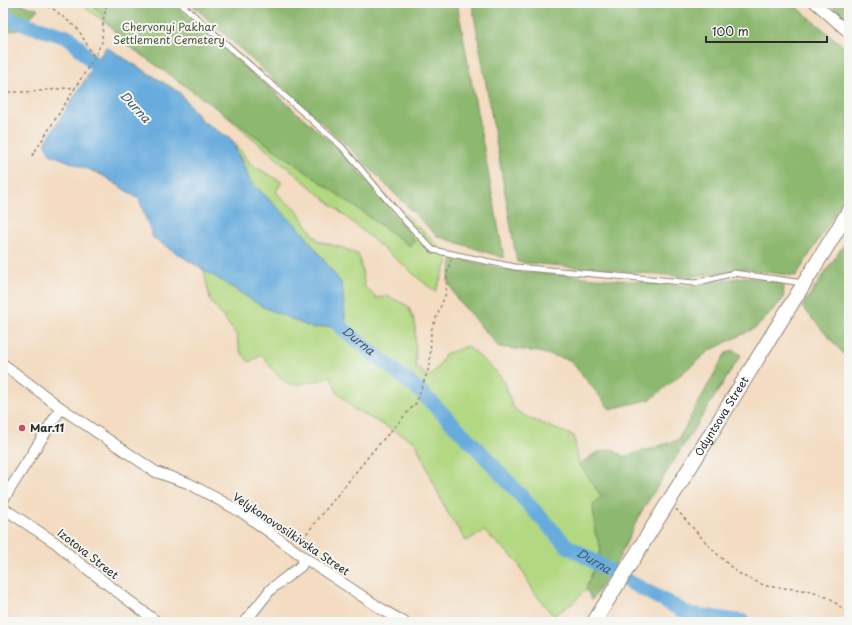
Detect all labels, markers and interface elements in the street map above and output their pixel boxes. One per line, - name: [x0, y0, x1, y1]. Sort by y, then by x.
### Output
- park label: Chervonyi Pakhar Settlement Cemetery: [113, 18, 225, 48]
- scale bar: [706, 18, 827, 44]
- text: 100 m: [712, 22, 749, 40]
- water label: Durna: [116, 86, 155, 126]
- water label: Durna: [338, 321, 379, 359]
- street label: Odyntsova Street: [690, 372, 753, 459]
- place label: Маг.11: [30, 419, 65, 436]
- marker: Маг.11: [17, 423, 27, 433]
- street label: Velykonovosilkivska Street: [229, 488, 353, 579]
- street label: Izotova Street: [54, 524, 123, 583]
- water label: Durna: [573, 543, 615, 578]

